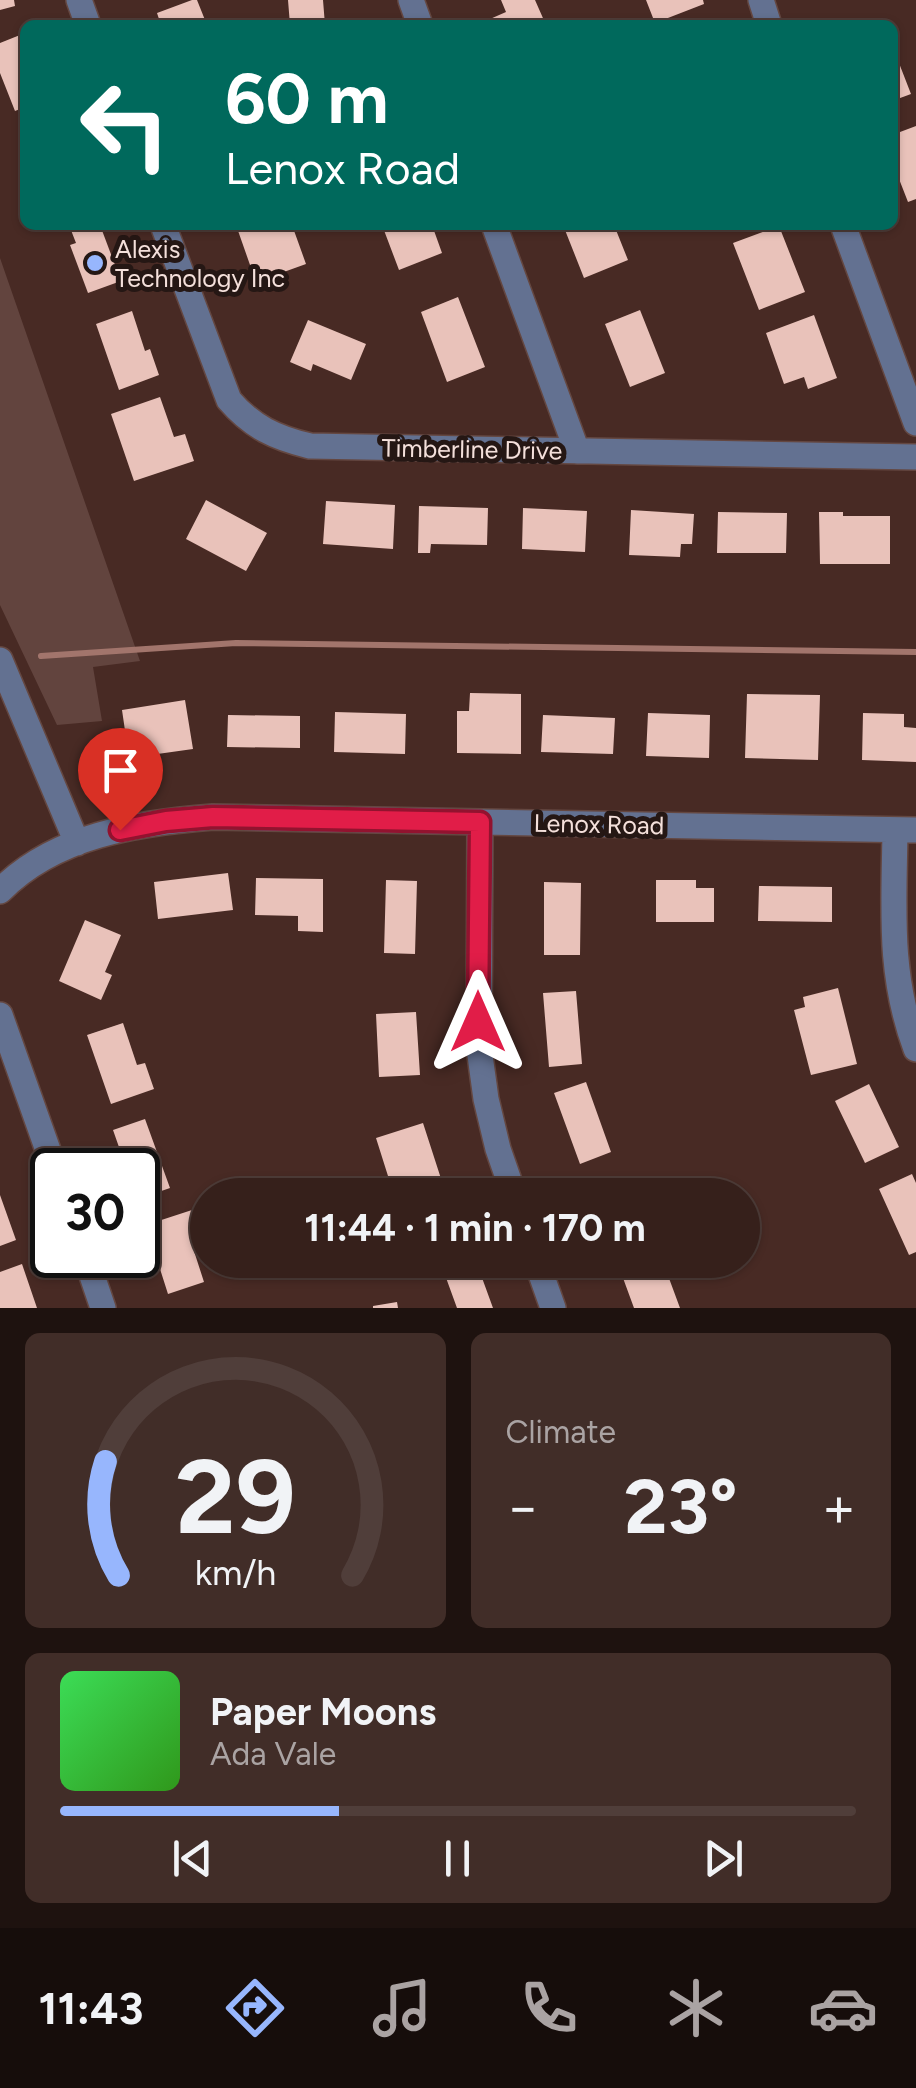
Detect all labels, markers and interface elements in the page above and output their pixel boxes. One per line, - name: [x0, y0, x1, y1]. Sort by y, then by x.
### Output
- text: 60 m: [225, 56, 389, 141]
- icon: left: [60, 60, 190, 190]
- text: Lenox Road: [225, 141, 460, 195]
- place label: Alexis Technology Inc: [115, 234, 285, 293]
- marker: Alexis Technology Inc: [84, 252, 106, 274]
- street label: Timberline Drive: [381, 432, 563, 466]
- pin: [78, 728, 163, 831]
- icon: arrive: [93, 743, 148, 798]
- street label: Lenox Road: [533, 808, 665, 840]
- position arrow: [426, 970, 530, 1074]
- speed limit sign: 30: [30, 1148, 160, 1278]
- text: 11:44 · 1 min · 170 m: [304, 1205, 646, 1251]
- text: Climate: [506, 1413, 616, 1451]
- text: 29: [175, 1434, 296, 1559]
- text: 23°: [624, 1462, 737, 1552]
- text: −: [506, 1474, 540, 1540]
- text: +: [822, 1474, 856, 1540]
- text: km/h: [194, 1551, 276, 1594]
- text: Paper Moons: [210, 1689, 436, 1735]
- text: Ada Vale: [210, 1735, 336, 1773]
- icon: previous: [165, 1831, 220, 1886]
- icon: pause: [430, 1831, 485, 1886]
- icon: next: [696, 1831, 751, 1886]
- icon: directions: [220, 1973, 290, 2043]
- icon: music: [367, 1973, 437, 2043]
- icon: phone: [514, 1973, 584, 2043]
- icon: climate: [661, 1973, 731, 2043]
- icon: car: [808, 1973, 878, 2043]
- text: 11:43: [38, 1981, 143, 2035]

